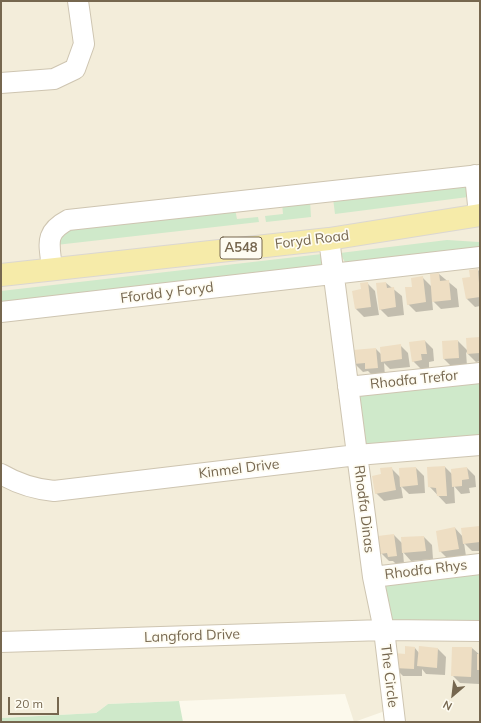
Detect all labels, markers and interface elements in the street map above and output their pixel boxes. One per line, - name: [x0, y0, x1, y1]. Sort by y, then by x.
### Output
- street label: Foryd Road: [274, 227, 350, 253]
- road number: A548: [220, 237, 262, 259]
- street label: Ffordd y Foryd: [119, 279, 215, 307]
- street label: Rhodfa Trefor: [369, 367, 459, 393]
- street label: Kinmel Drive: [198, 456, 280, 482]
- street label: Rhodfa Dinas: [350, 464, 378, 554]
- street label: Rhodfa Rhys: [384, 557, 468, 583]
- street label: Langford Drive: [144, 626, 240, 646]
- street label: The Circle: [377, 643, 401, 709]
- north arrow: [433, 675, 473, 715]
- scale bar: [10, 689, 61, 715]
- text: 20 m: [15, 696, 43, 711]
- text: N: [440, 697, 454, 714]

